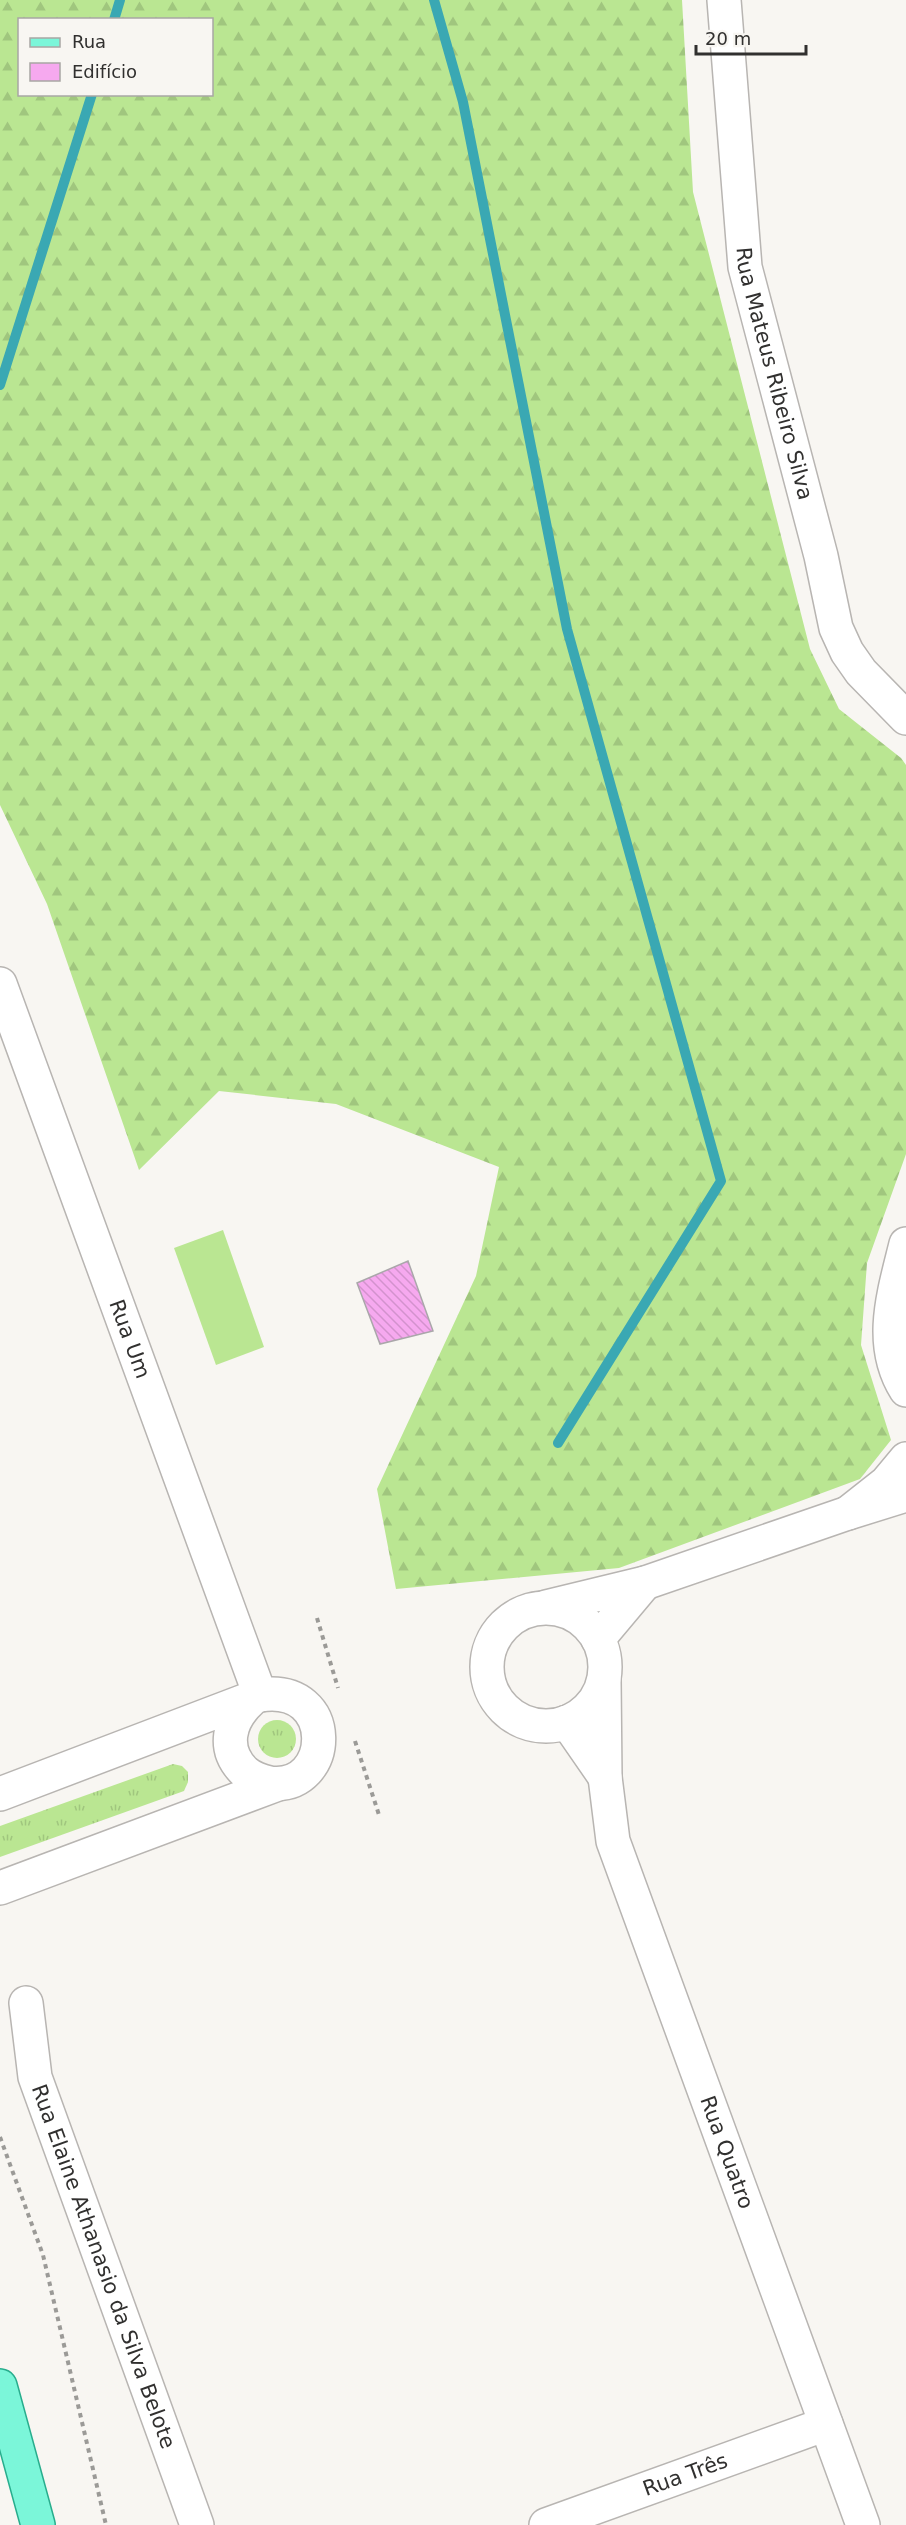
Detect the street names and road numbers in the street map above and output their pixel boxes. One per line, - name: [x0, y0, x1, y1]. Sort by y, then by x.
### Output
- street label: Rua Mateus Ribeiro Silva: [731, 246, 818, 502]
- street label: Rua Um: [104, 1296, 155, 1382]
- street label: Rua Elaine Athanasio da Silva Belote: [27, 2081, 180, 2452]
- street label: Rua Quatro: [695, 2093, 758, 2212]
- street label: Rua Três: [640, 2449, 731, 2501]

